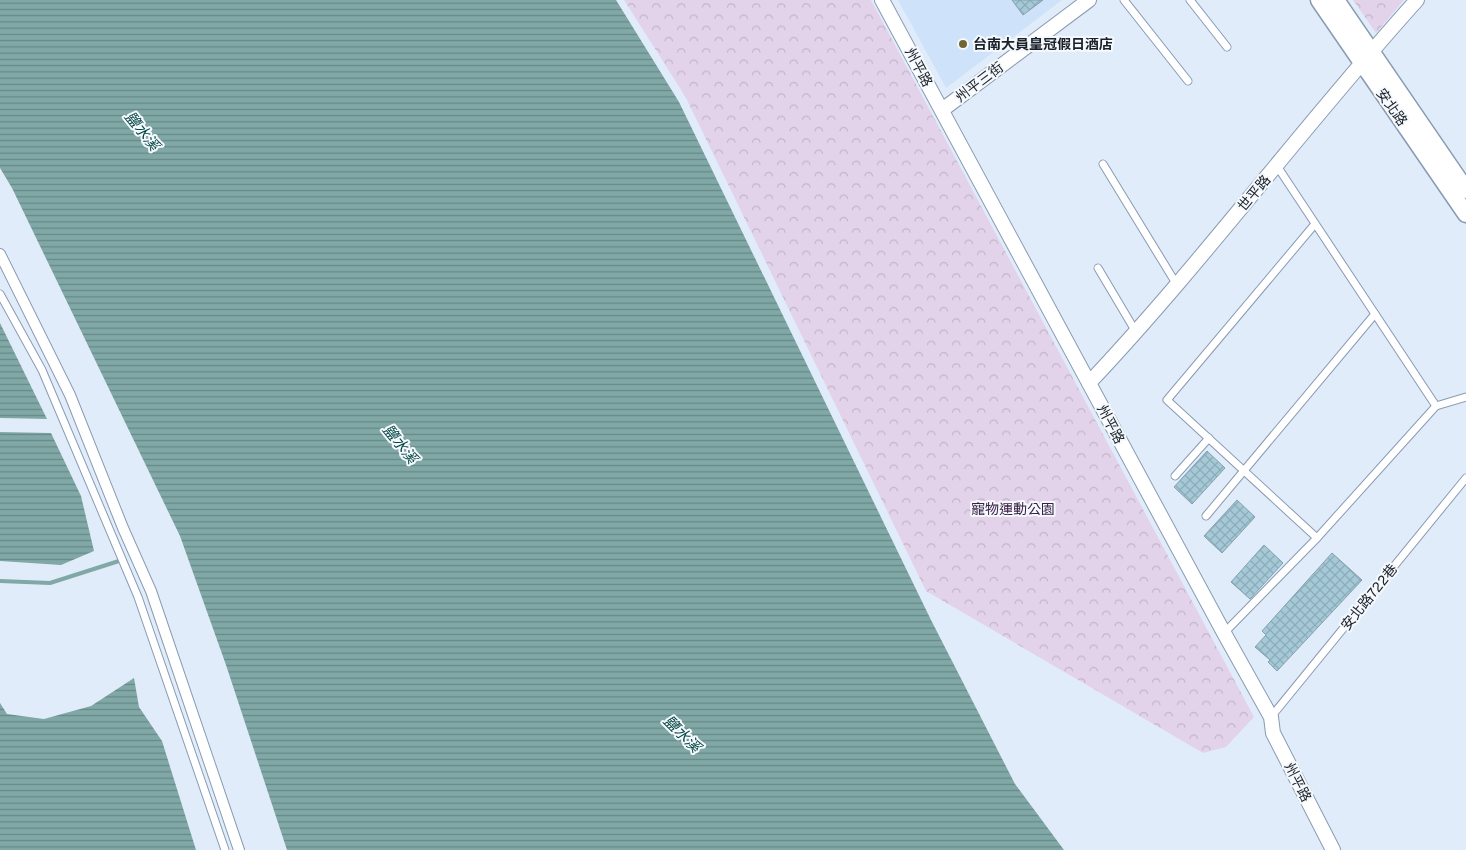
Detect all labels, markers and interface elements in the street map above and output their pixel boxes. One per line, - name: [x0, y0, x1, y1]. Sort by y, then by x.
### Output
- place label: 台南大員皇冠假日酒店: [973, 36, 1113, 54]
- marker: 台南大員皇冠假日酒店: [957, 38, 969, 50]
- street label: 州平路: [900, 45, 936, 90]
- street label: 州平三街: [952, 59, 1007, 107]
- street label: 安北路: [1372, 85, 1411, 130]
- water label: 鹽水溪: [119, 108, 164, 157]
- street label: 世平路: [1235, 172, 1275, 216]
- street label: 州平路: [1092, 402, 1128, 447]
- water label: 鹽水溪: [377, 421, 422, 470]
- park label: 寵物運動公園: [971, 501, 1055, 519]
- street label: 安北路722巷: [1338, 561, 1402, 634]
- water label: 鹽水溪: [658, 712, 705, 759]
- street label: 州平路: [1280, 760, 1315, 805]

